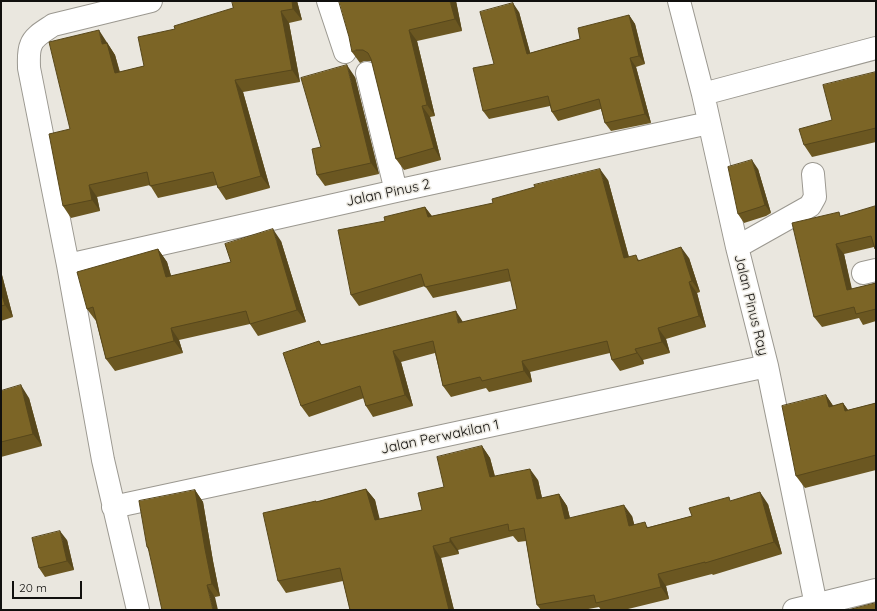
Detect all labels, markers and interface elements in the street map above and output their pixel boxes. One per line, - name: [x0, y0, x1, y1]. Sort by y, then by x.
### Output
- street label: Jalan Pinus 2: [344, 176, 432, 210]
- street label: Jalan Pinus Ray: [730, 253, 772, 357]
- street label: Jalan Perwakilan 1: [379, 416, 501, 458]
- scale bar: [14, 573, 84, 599]
- text: 20 m: [19, 580, 47, 595]

